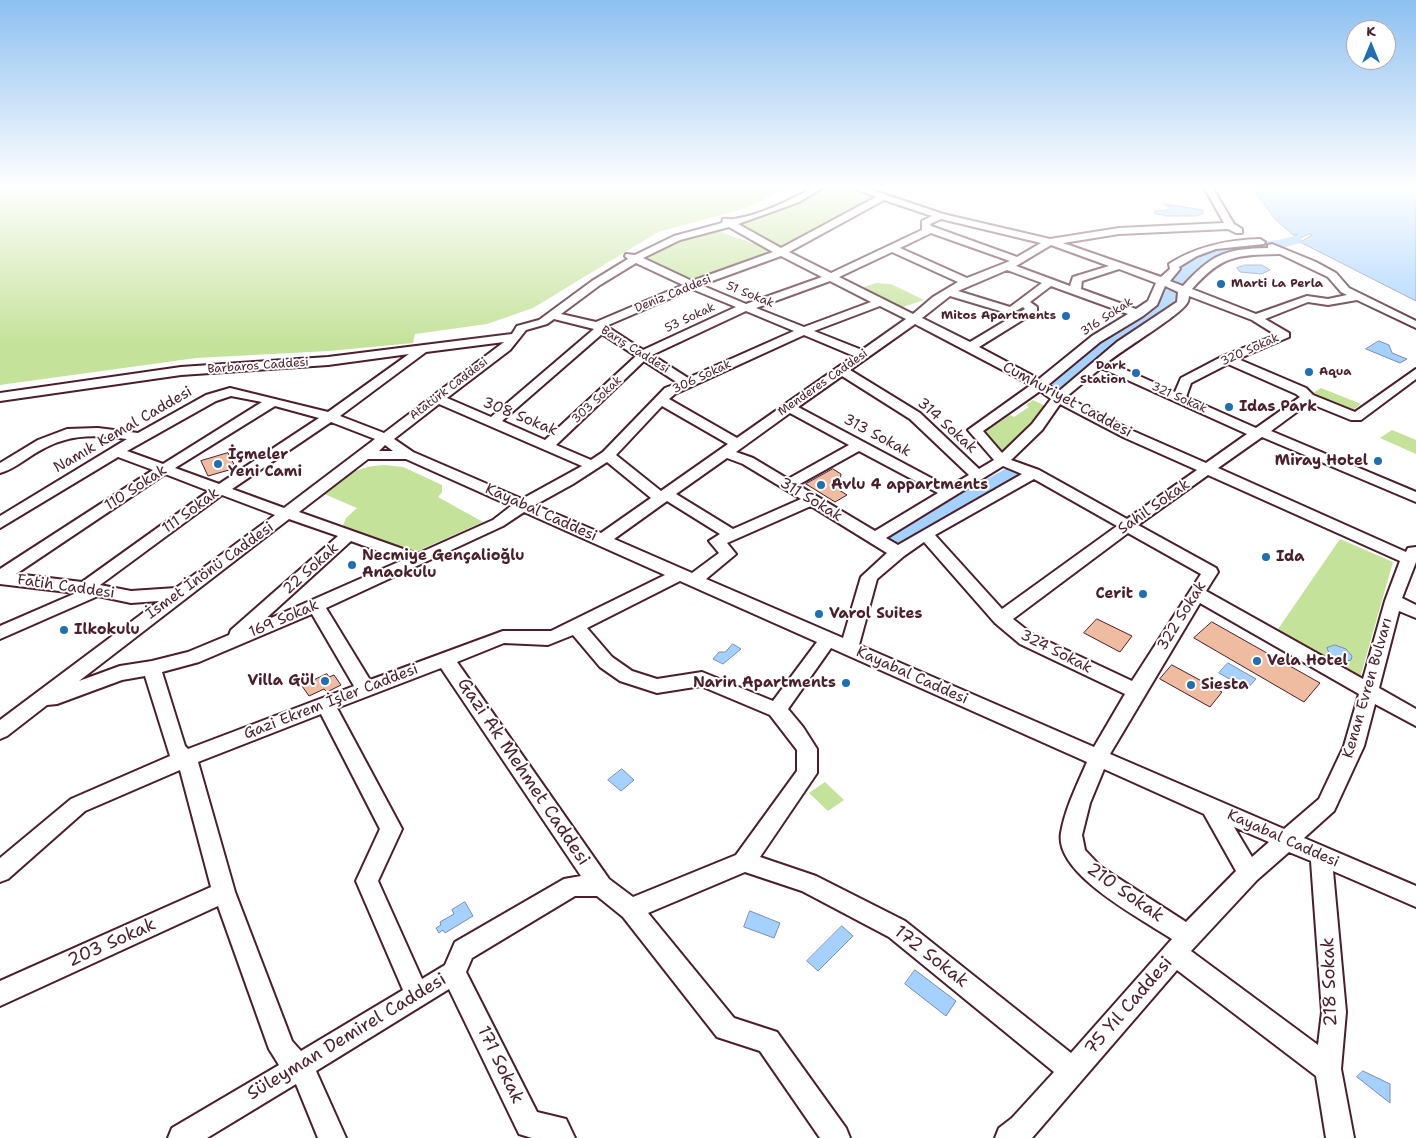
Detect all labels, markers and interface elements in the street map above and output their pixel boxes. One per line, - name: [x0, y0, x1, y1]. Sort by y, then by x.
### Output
- north arrow: [1346, 20, 1396, 70]
- text: K: [1366, 22, 1376, 40]
- street label: Deniz Caddesi: [633, 272, 713, 316]
- place label: Marti La Perla: [1231, 277, 1323, 291]
- marker: Marti La Perla: [1215, 278, 1227, 290]
- street label: 51 Sokak: [724, 279, 776, 311]
- street label: 316 Sokak: [1078, 295, 1136, 339]
- street label: 53 Sokak: [663, 300, 717, 336]
- place label: Mitos Apartments: [941, 309, 1056, 323]
- marker: Mitos Apartments: [1060, 310, 1072, 322]
- street label: Barış Caddesi: [598, 323, 672, 377]
- street label: 320 Sokak: [1218, 331, 1282, 369]
- street label: Menderes Caddesi: [775, 347, 871, 419]
- street label: Barbaros Caddesi: [207, 355, 309, 377]
- street label: Atatürk Caddesi: [407, 355, 491, 423]
- street label: 306 Sokak: [670, 357, 734, 397]
- street label: Cumhuriyet Caddesi: [999, 358, 1135, 442]
- place label: Dark Station: [1080, 359, 1126, 387]
- place label: Aqua: [1319, 365, 1352, 379]
- marker: Aqua: [1303, 366, 1315, 378]
- marker: Dark Station: [1130, 367, 1142, 379]
- street label: 303 Sokak: [569, 373, 625, 427]
- street label: 321 Sokak: [1149, 379, 1209, 417]
- street label: Namık Kemal Caddesi: [50, 383, 196, 477]
- street label: 308 Sokak: [480, 394, 560, 440]
- street label: 314 Sokak: [913, 395, 981, 457]
- place label: Idas Park: [1239, 398, 1317, 416]
- marker: Idas Park: [1223, 401, 1235, 413]
- street label: 313 Sokak: [840, 411, 914, 461]
- place label: İçmeler Yeni Cami: [228, 446, 302, 481]
- place label: Miray Hotel: [1275, 452, 1368, 470]
- marker: Miray Hotel: [1372, 455, 1384, 467]
- marker: İçmeler Yeni Cami: [212, 458, 224, 470]
- street label: 110 Sokak: [102, 461, 170, 515]
- street label: 311 Sokak: [776, 474, 846, 526]
- place label: Avlu 4 appartments: [831, 476, 988, 494]
- street label: Sahil Sokak: [1115, 476, 1193, 538]
- marker: Avlu 4 appartments: [815, 479, 827, 491]
- street label: Kayabal Caddesi: [482, 480, 600, 546]
- street label: 111 Sokak: [159, 484, 223, 538]
- street label: İsmet İnönü Caddesi: [143, 519, 277, 623]
- street label: 22 Sokak: [280, 539, 342, 599]
- place label: Necmiye Gençalioğlu Anaokulu: [362, 547, 525, 582]
- place label: Ida: [1276, 548, 1305, 566]
- marker: Ida: [1260, 551, 1272, 563]
- marker: Necmiye Gençalioğlu Anaokulu: [346, 559, 358, 571]
- street label: Fatih Caddesi: [16, 571, 116, 603]
- street label: 322 Sokak: [1154, 578, 1210, 654]
- place label: Cerit: [1096, 585, 1133, 603]
- marker: Cerit: [1137, 588, 1149, 600]
- street label: 169 Sokak: [246, 596, 322, 642]
- place label: Varol Suites: [829, 605, 923, 623]
- marker: Varol Suites: [813, 608, 825, 620]
- street label: Kenan Evren Bulvarı: [1339, 616, 1397, 760]
- place label: Ilkokulu: [74, 621, 140, 639]
- marker: Ilkokulu: [58, 624, 70, 636]
- street label: 324 Sokak: [1017, 626, 1095, 678]
- street label: Kayabal Caddesi: [853, 643, 971, 709]
- place label: Vela Hotel: [1267, 652, 1348, 670]
- marker: Vela Hotel: [1251, 655, 1263, 667]
- street label: Gazi Ekrem İşler Caddesi: [241, 660, 421, 744]
- place label: Villa Gül: [247, 672, 315, 690]
- street label: Gazi Ak Mehmet Caddesi: [452, 674, 594, 870]
- place label: Narin Apartments: [693, 674, 836, 692]
- marker: Villa Gül: [319, 675, 331, 687]
- place label: Siesta: [1201, 676, 1248, 694]
- marker: Narin Apartments: [840, 677, 852, 689]
- marker: Siesta: [1185, 679, 1197, 691]
- street label: Kayabal Caddesi: [1224, 806, 1342, 872]
- street label: 210 Sokak: [1082, 859, 1168, 927]
- street label: 203 Sokak: [65, 914, 159, 972]
- street label: 172 Sokak: [890, 921, 972, 993]
- street label: 218 Sokak: [1318, 937, 1342, 1027]
- street label: 75 Yıl Caddesi: [1080, 952, 1178, 1060]
- street label: Süleyman Demirel Caddesi: [243, 969, 451, 1105]
- street label: 171 Sokak: [472, 1023, 528, 1107]

